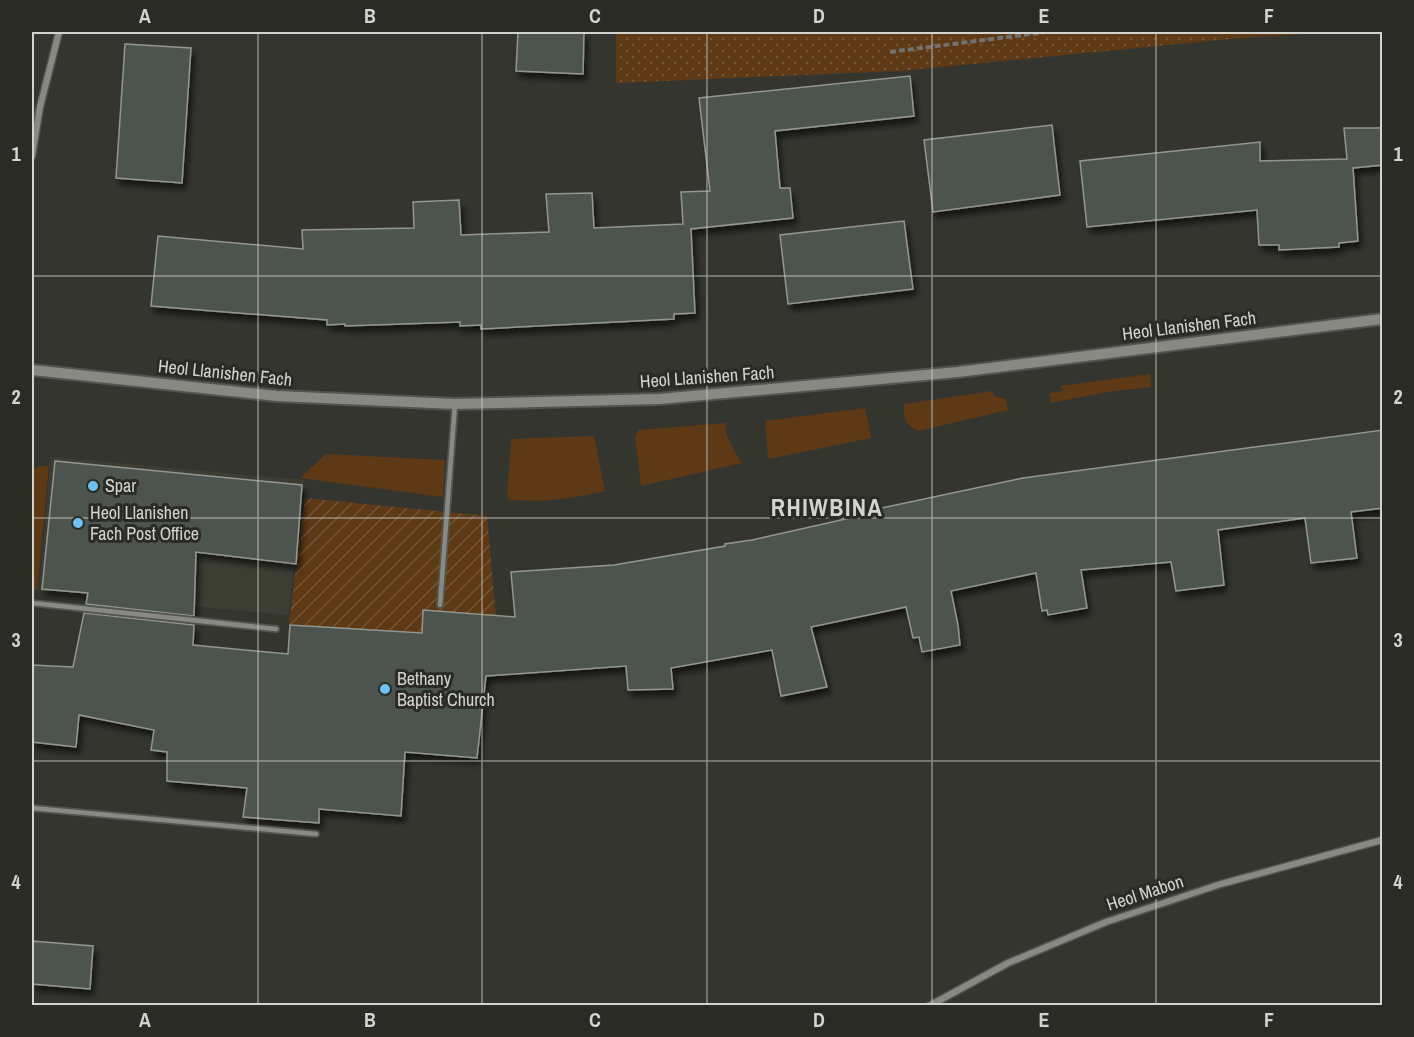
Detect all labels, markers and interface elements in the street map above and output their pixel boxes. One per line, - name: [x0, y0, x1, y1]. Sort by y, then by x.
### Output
- text: A: [139, 2, 151, 29]
- text: B: [364, 2, 376, 29]
- text: C: [589, 2, 601, 29]
- text: D: [813, 2, 825, 29]
- text: E: [1039, 2, 1050, 29]
- text: F: [1264, 2, 1274, 29]
- text: 1: [11, 140, 21, 167]
- text: 1: [1393, 140, 1403, 167]
- street label: Heol Llanishen Fach: [1121, 305, 1257, 346]
- street label: Heol Llanishen Fach: [157, 353, 293, 392]
- street label: Heol Llanishen Fach: [639, 359, 775, 394]
- text: 2: [11, 383, 21, 410]
- text: 2: [1393, 383, 1403, 410]
- place label: Spar: [105, 473, 136, 498]
- marker: Spar: [86, 479, 100, 493]
- district label: RHIWBINA: [771, 491, 883, 523]
- place label: Heol Llanishen Fach Post Office: [90, 500, 199, 546]
- marker: Heol Llanishen Fach Post Office: [71, 516, 85, 530]
- text: 3: [11, 626, 21, 653]
- text: 3: [1393, 626, 1403, 653]
- place label: Bethany Baptist Church: [397, 666, 495, 712]
- marker: Bethany Baptist Church: [378, 682, 392, 696]
- text: 4: [11, 868, 21, 895]
- street label: Heol Mabon: [1103, 868, 1187, 917]
- text: 4: [1393, 868, 1403, 895]
- text: A: [139, 1006, 151, 1033]
- text: B: [364, 1006, 376, 1033]
- text: C: [589, 1006, 601, 1033]
- text: D: [813, 1006, 825, 1033]
- text: E: [1039, 1006, 1050, 1033]
- text: F: [1264, 1006, 1274, 1033]

